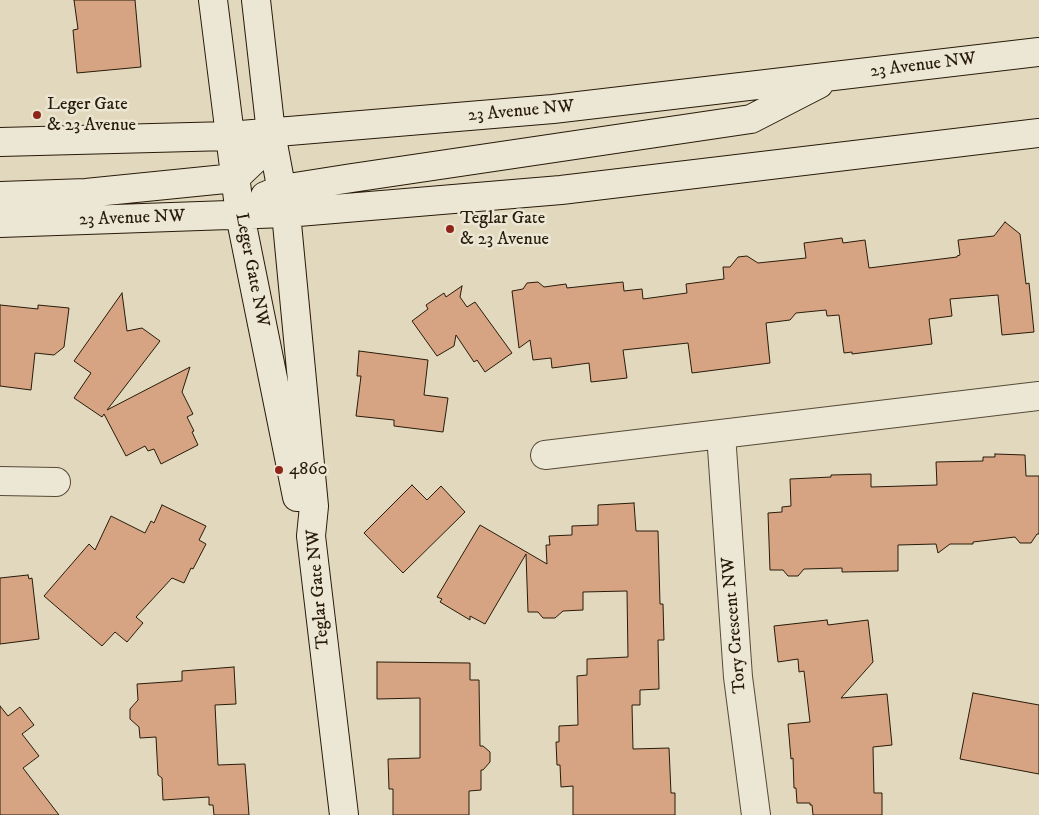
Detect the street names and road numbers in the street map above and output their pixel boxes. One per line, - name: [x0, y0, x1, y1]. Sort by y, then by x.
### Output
- street label: 23 Avenue NW: [869, 49, 977, 83]
- street label: 23 Avenue NW: [467, 97, 575, 127]
- street label: 23 Avenue NW: [78, 206, 186, 232]
- street label: Leger Gate NW: [229, 211, 273, 329]
- street label: Teglar Gate NW: [303, 528, 335, 650]
- street label: Tory Crescent NW: [718, 556, 752, 694]

